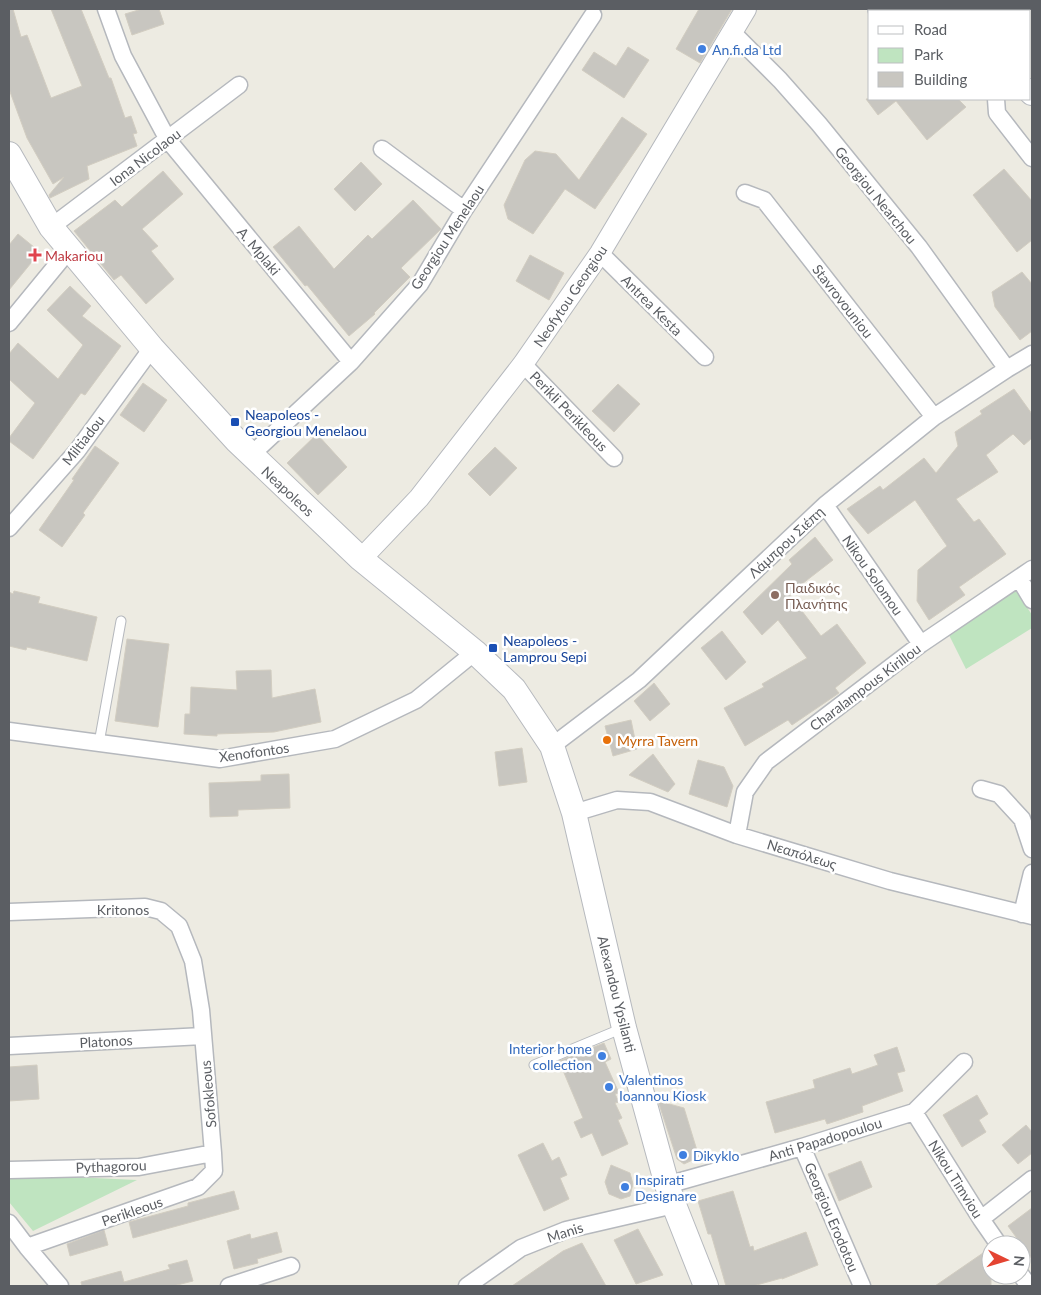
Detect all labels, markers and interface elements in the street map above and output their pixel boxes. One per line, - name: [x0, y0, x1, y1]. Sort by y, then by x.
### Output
- legend: [868, 10, 1031, 100]
- text: Road: [914, 20, 947, 38]
- place label: An.fi.da Ltd: [712, 41, 782, 58]
- marker: An.fi.da Ltd: [696, 43, 708, 55]
- text: Park: [914, 45, 944, 63]
- text: Building: [914, 70, 967, 88]
- street label: Iona Nicolaou: [106, 125, 184, 189]
- street label: Georgiou Nearchou: [832, 143, 920, 247]
- street label: Georgiou Menelaou: [407, 181, 487, 293]
- street label: A. Mplaki: [234, 223, 284, 279]
- street label: Neofytou Georgiou: [530, 242, 610, 350]
- place label: Makariou: [45, 247, 103, 264]
- marker: Makariou: [29, 249, 41, 261]
- street label: Stavrovouniou: [809, 261, 877, 341]
- street label: Antrea Kesta: [618, 271, 686, 339]
- street label: Perikli Perikleous: [527, 367, 611, 455]
- place label: Neapoleos - Georgiou Menelaou: [245, 406, 367, 439]
- street label: Miltiadou: [58, 412, 108, 468]
- marker: Neapoleos - Georgiou Menelaou: [229, 416, 241, 428]
- street label: Neapoleos: [258, 463, 318, 519]
- street label: Λάμπρου Σιέπη: [745, 503, 827, 581]
- street label: Nikou Solomou: [839, 532, 907, 618]
- place label: Παιδικός Πλανήτης: [785, 579, 848, 612]
- marker: Παιδικός Πλανήτης: [769, 589, 781, 601]
- place label: Neapoleos - Lamprou Sepi: [503, 632, 587, 665]
- street label: Charalampous Kirillou: [806, 640, 924, 734]
- marker: Neapoleos - Lamprou Sepi: [487, 642, 499, 654]
- place label: Myrra Tavern: [617, 732, 698, 749]
- marker: Myrra Tavern: [601, 734, 613, 746]
- street label: Xenofontos: [218, 739, 290, 765]
- street label: Νεαπόλεως: [765, 835, 839, 873]
- street label: Kritonos: [97, 901, 149, 918]
- street label: Alexandou Ypsilanti: [594, 934, 640, 1054]
- street label: Platonos: [79, 1031, 133, 1051]
- place label: Interior home collection: [509, 1040, 592, 1073]
- marker: Interior home collection: [596, 1050, 608, 1062]
- street label: Sofokleous: [197, 1060, 219, 1128]
- place label: Valentinos Ioannou Kiosk: [619, 1071, 707, 1104]
- marker: Valentinos Ioannou Kiosk: [603, 1081, 615, 1093]
- street label: Anti Papadopoulou: [766, 1114, 884, 1164]
- street label: Nikou Timviou: [925, 1137, 987, 1221]
- place label: Dikyklo: [693, 1147, 740, 1164]
- marker: Dikyklo: [677, 1149, 689, 1161]
- street label: Pythagorou: [75, 1156, 147, 1176]
- street label: Georgiou Erodotou: [801, 1160, 863, 1274]
- place label: Inspirati Designare: [635, 1171, 697, 1204]
- marker: Inspirati Designare: [619, 1181, 631, 1193]
- street label: Perikleous: [99, 1193, 165, 1229]
- street label: Manis: [545, 1218, 585, 1246]
- north arrow: [981, 1235, 1031, 1285]
- text: N: [1011, 1255, 1028, 1267]

